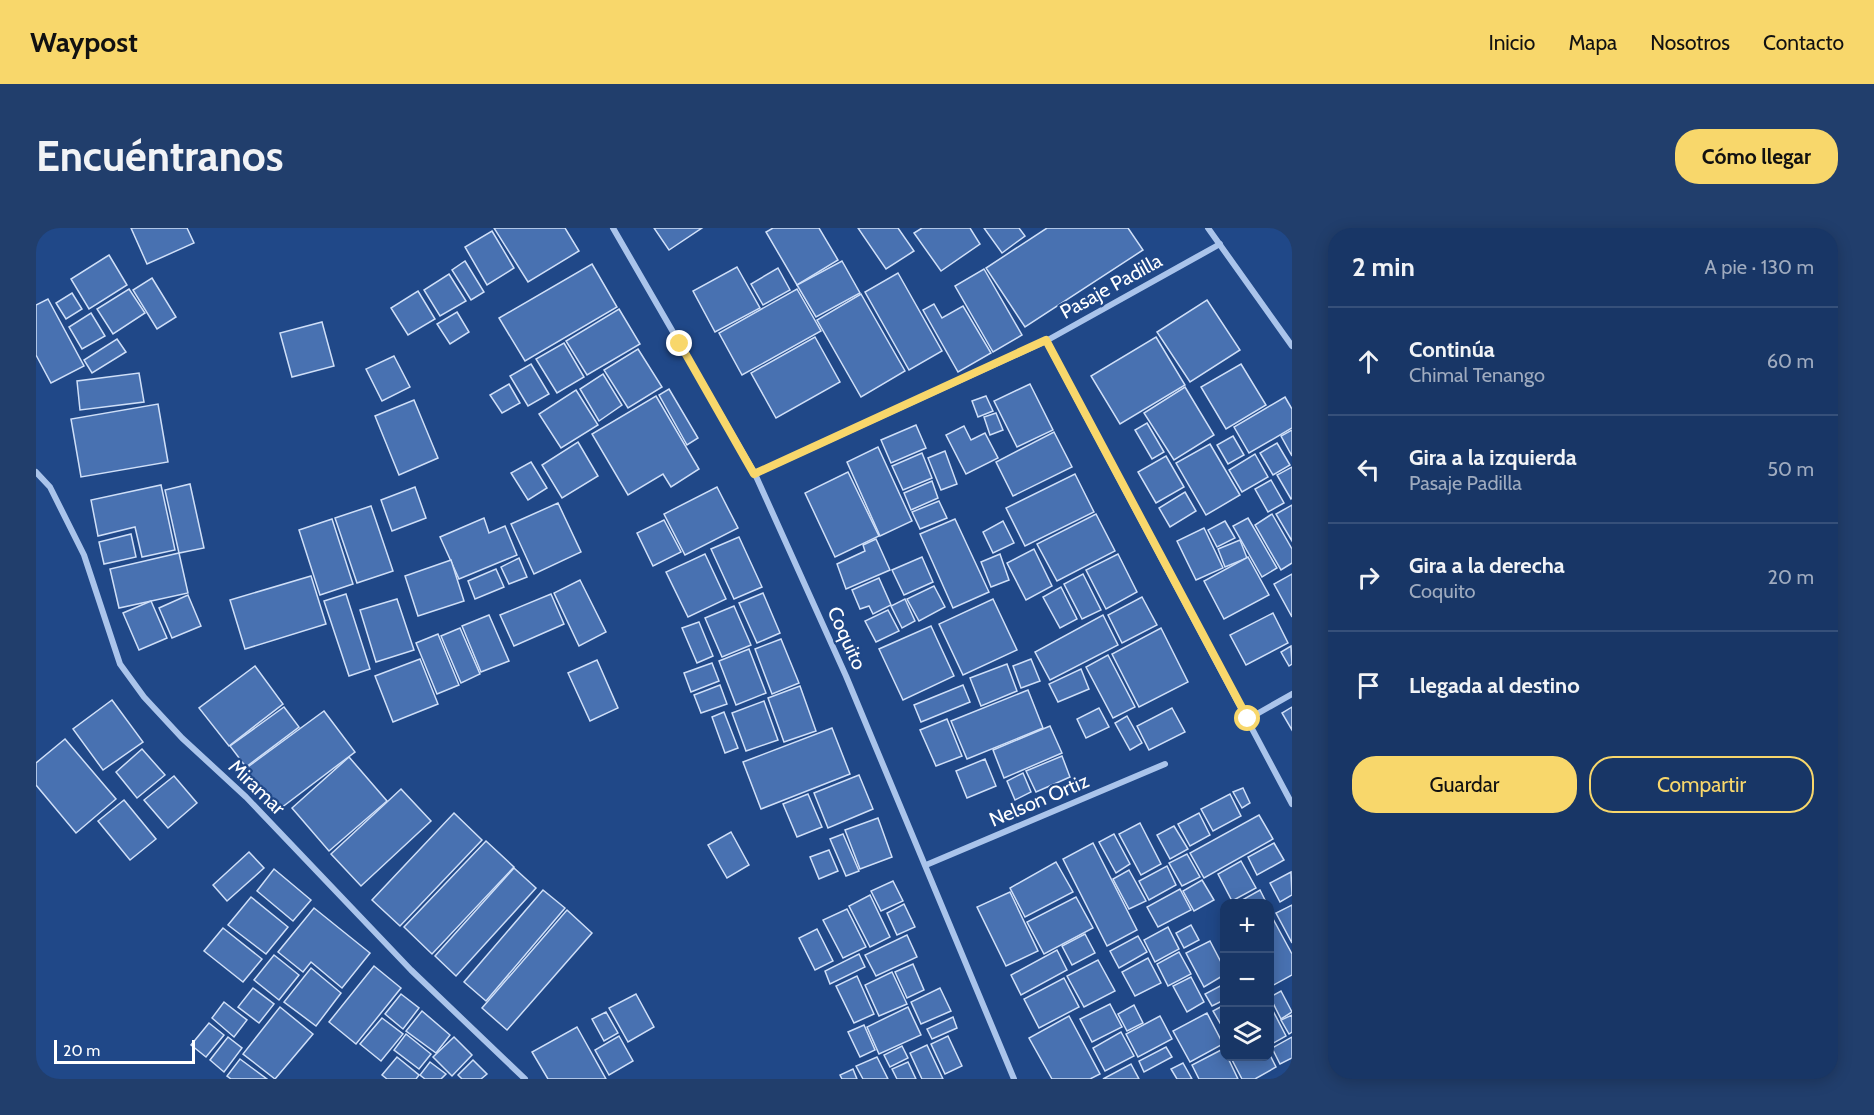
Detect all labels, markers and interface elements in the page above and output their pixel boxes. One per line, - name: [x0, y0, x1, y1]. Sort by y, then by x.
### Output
- text: Waypost: [30, 25, 138, 59]
- text: Inicio: [1488, 30, 1535, 55]
- text: Mapa: [1568, 30, 1617, 55]
- text: Nosotros: [1650, 30, 1730, 55]
- text: Contacto: [1763, 30, 1844, 55]
- button: Cómo llegar: [1675, 129, 1838, 184]
- text: Encuéntranos: [36, 130, 284, 182]
- street label: Pasaje Padilla: [1056, 248, 1166, 324]
- text: 2 min: [1352, 251, 1415, 283]
- text: A pie · 130 m: [1704, 255, 1814, 279]
- route end: [666, 330, 692, 356]
- text: Continúa: [1409, 336, 1495, 363]
- icon: ahead: [1352, 345, 1385, 378]
- text: 60 m: [1767, 349, 1814, 373]
- text: Chimal Tenango: [1409, 363, 1545, 387]
- text: Gira a la izquierda: [1409, 444, 1577, 471]
- icon: left: [1352, 453, 1385, 486]
- text: 50 m: [1767, 457, 1814, 481]
- text: Pasaje Padilla: [1409, 471, 1522, 495]
- text: Gira a la derecha: [1409, 552, 1565, 579]
- icon: right: [1352, 561, 1385, 594]
- text: 20 m: [1768, 565, 1814, 589]
- text: Coquito: [1409, 579, 1476, 603]
- street label: Coquito: [823, 603, 871, 673]
- icon: arrive: [1352, 669, 1385, 702]
- text: Llegada al destino: [1409, 672, 1580, 699]
- route start: [1234, 705, 1260, 731]
- street label: Miramar: [224, 754, 291, 820]
- button: Guardar: [1352, 756, 1577, 813]
- button: Compartir: [1589, 756, 1814, 813]
- street label: Nelson Ortiz: [986, 768, 1092, 832]
- map controls: [1220, 899, 1274, 1061]
- button: +: [1220, 899, 1274, 953]
- button: −: [1220, 953, 1274, 1007]
- button: layers: [1220, 1007, 1274, 1061]
- scale bar: [54, 1037, 195, 1064]
- text: 20 m: [63, 1041, 100, 1060]

